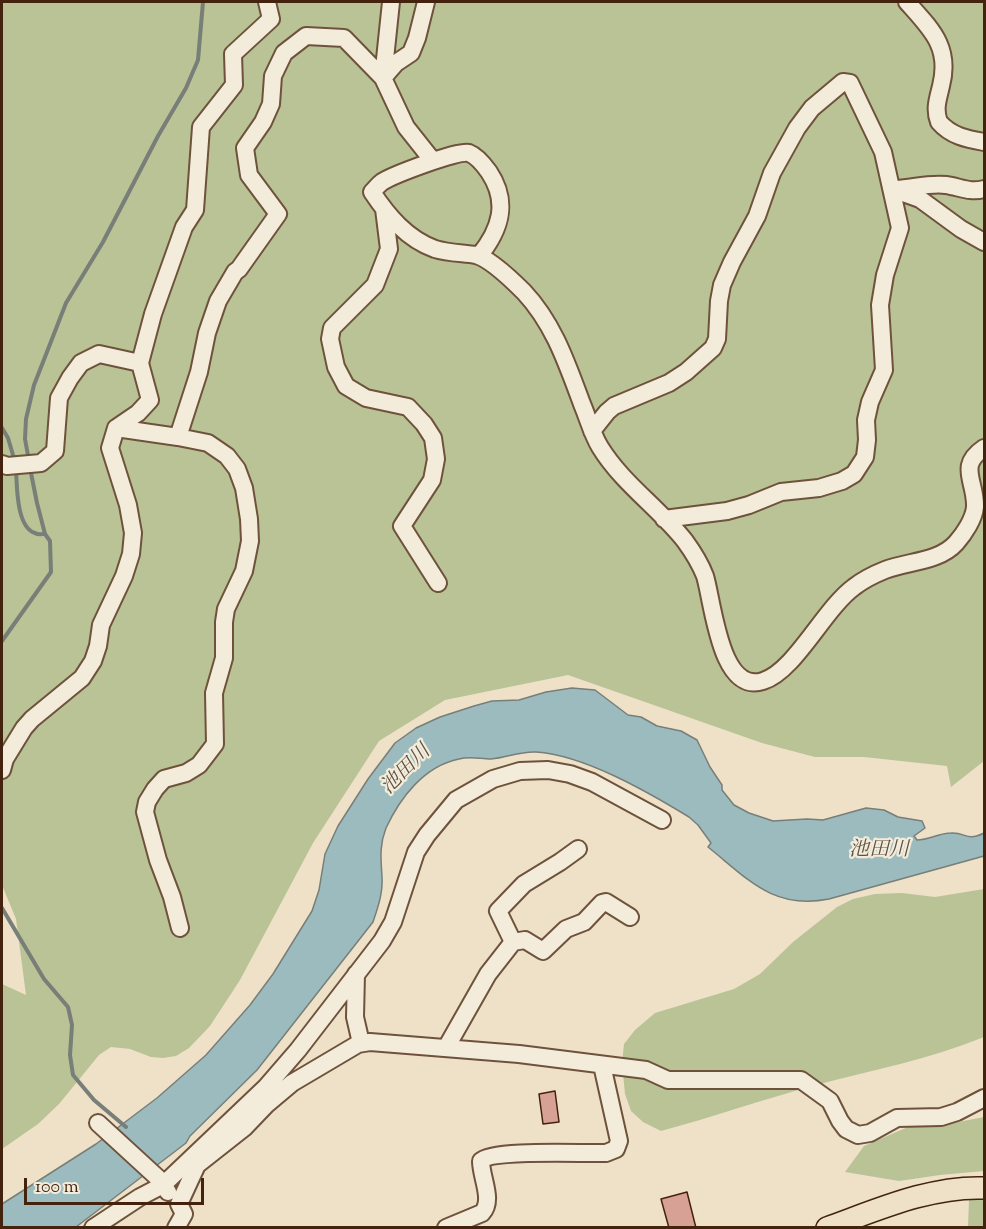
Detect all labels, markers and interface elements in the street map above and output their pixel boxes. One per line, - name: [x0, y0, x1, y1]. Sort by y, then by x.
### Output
- water label: 池田川: [377, 741, 437, 801]
- water label: 池田川: [849, 840, 909, 864]
- scale bar: [27, 1166, 207, 1204]
- text: 100 m: [35, 1175, 79, 1201]

